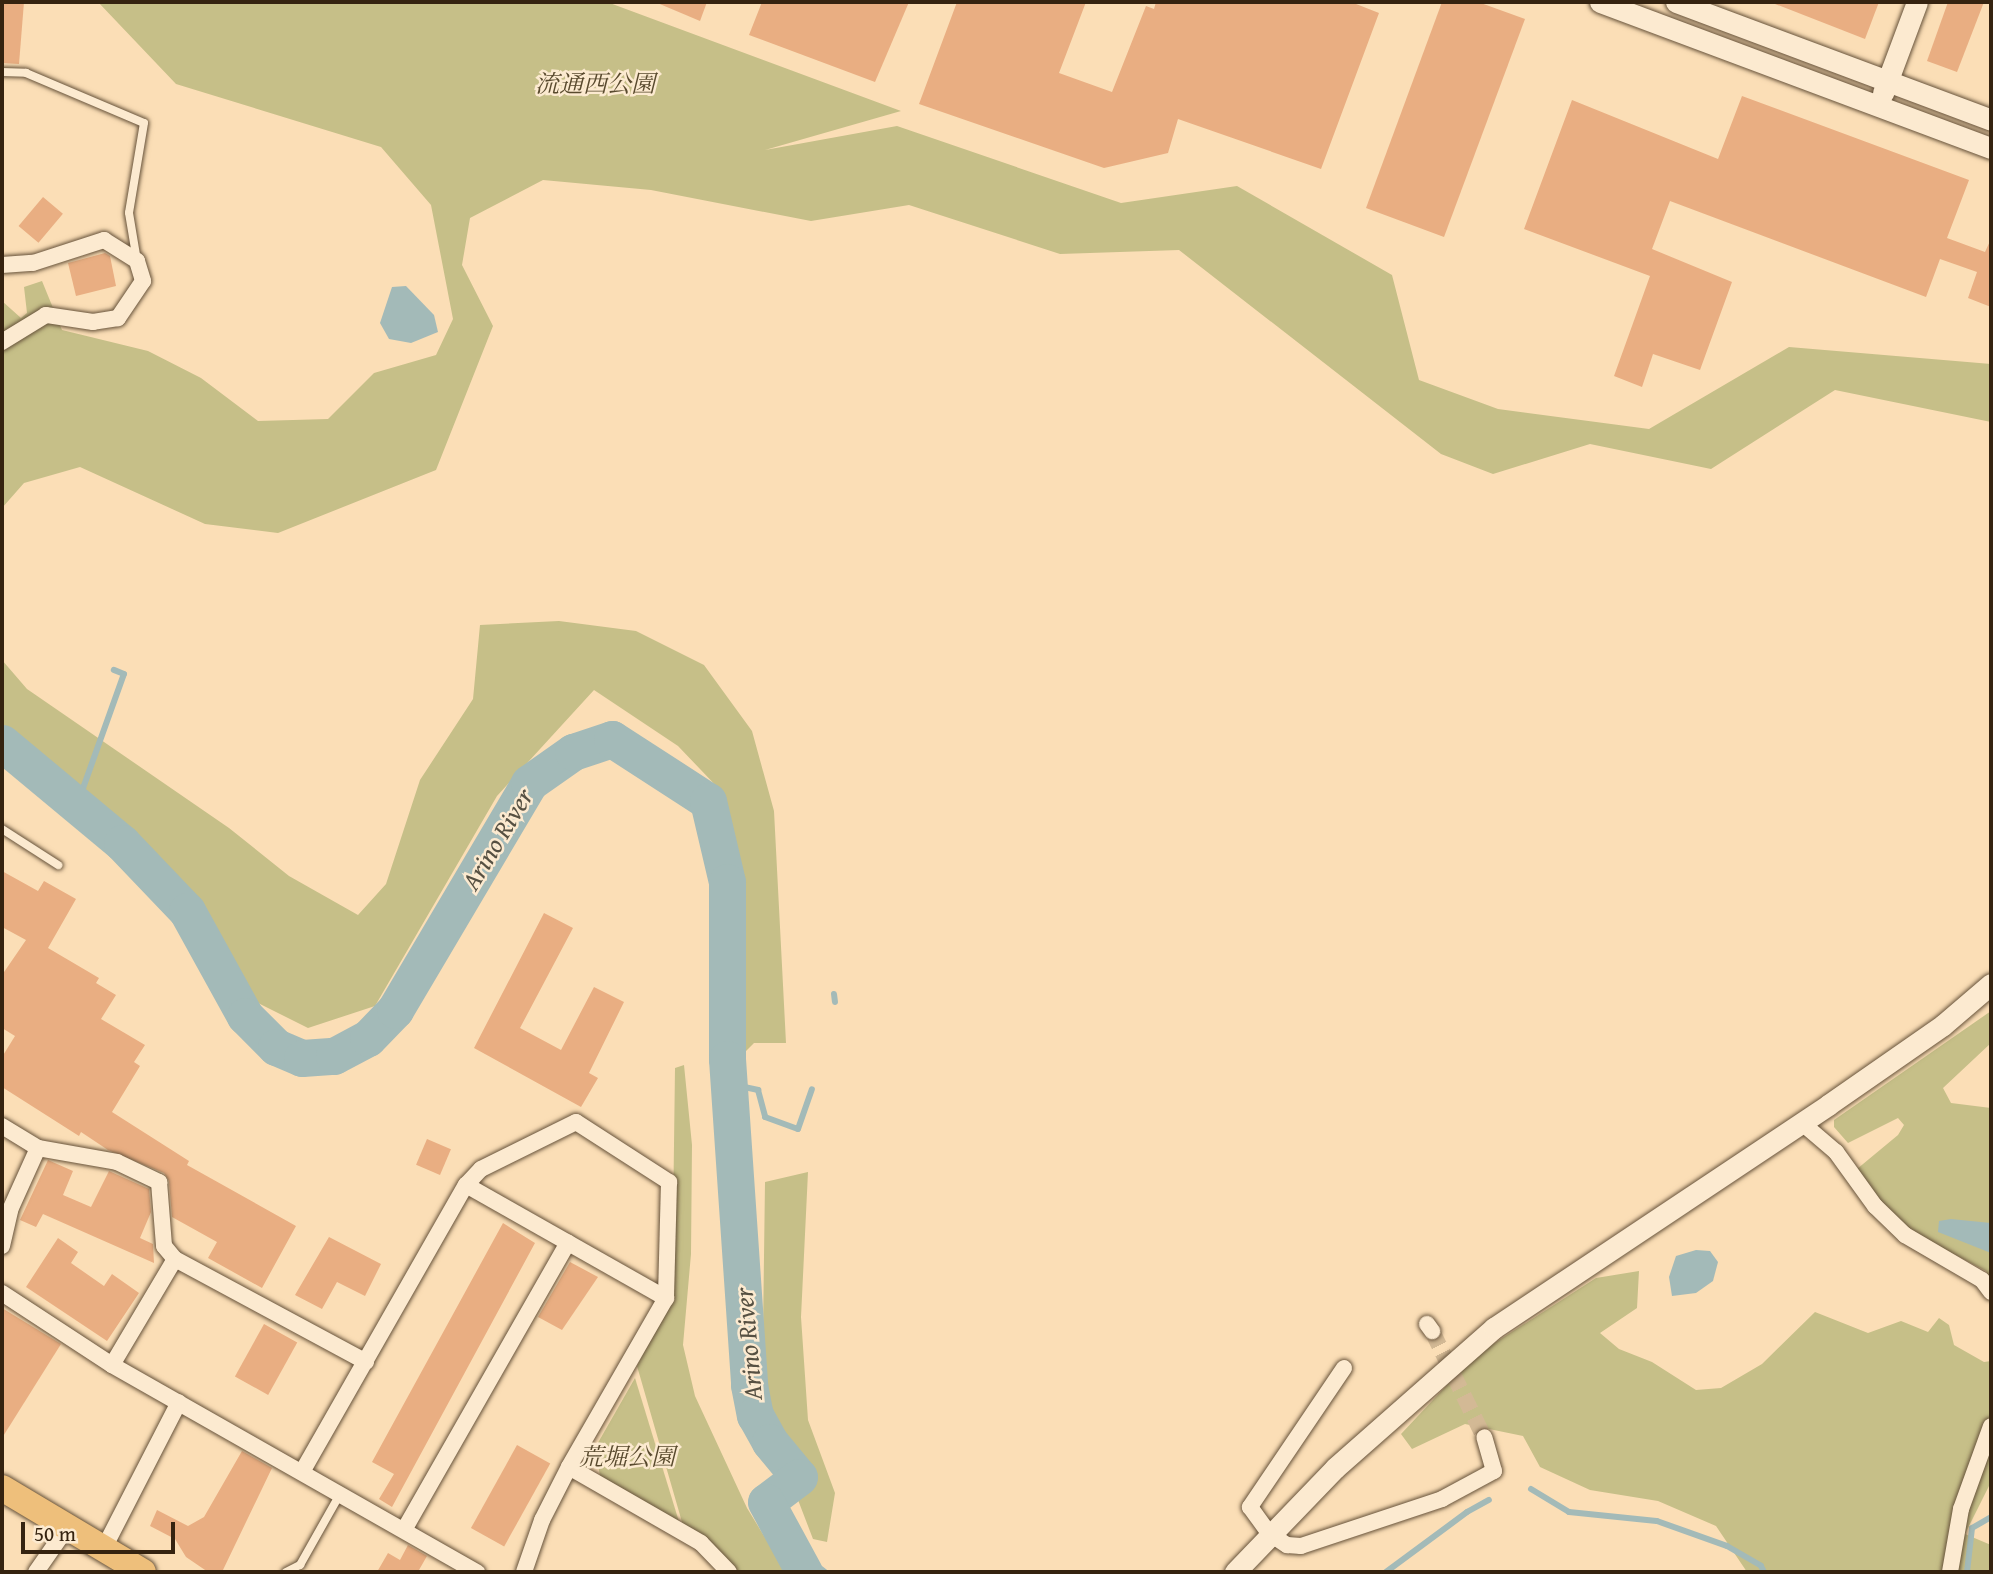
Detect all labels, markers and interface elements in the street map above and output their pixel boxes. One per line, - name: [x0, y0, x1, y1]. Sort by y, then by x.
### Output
- park label: 流通西公園: [535, 70, 655, 98]
- water label: Arino River: [455, 783, 539, 895]
- water label: Arino River: [728, 1286, 768, 1402]
- park label: 荒堀公園: [579, 1443, 675, 1471]
- scale bar: [24, 1508, 178, 1552]
- text: 50 m: [34, 1518, 76, 1549]

